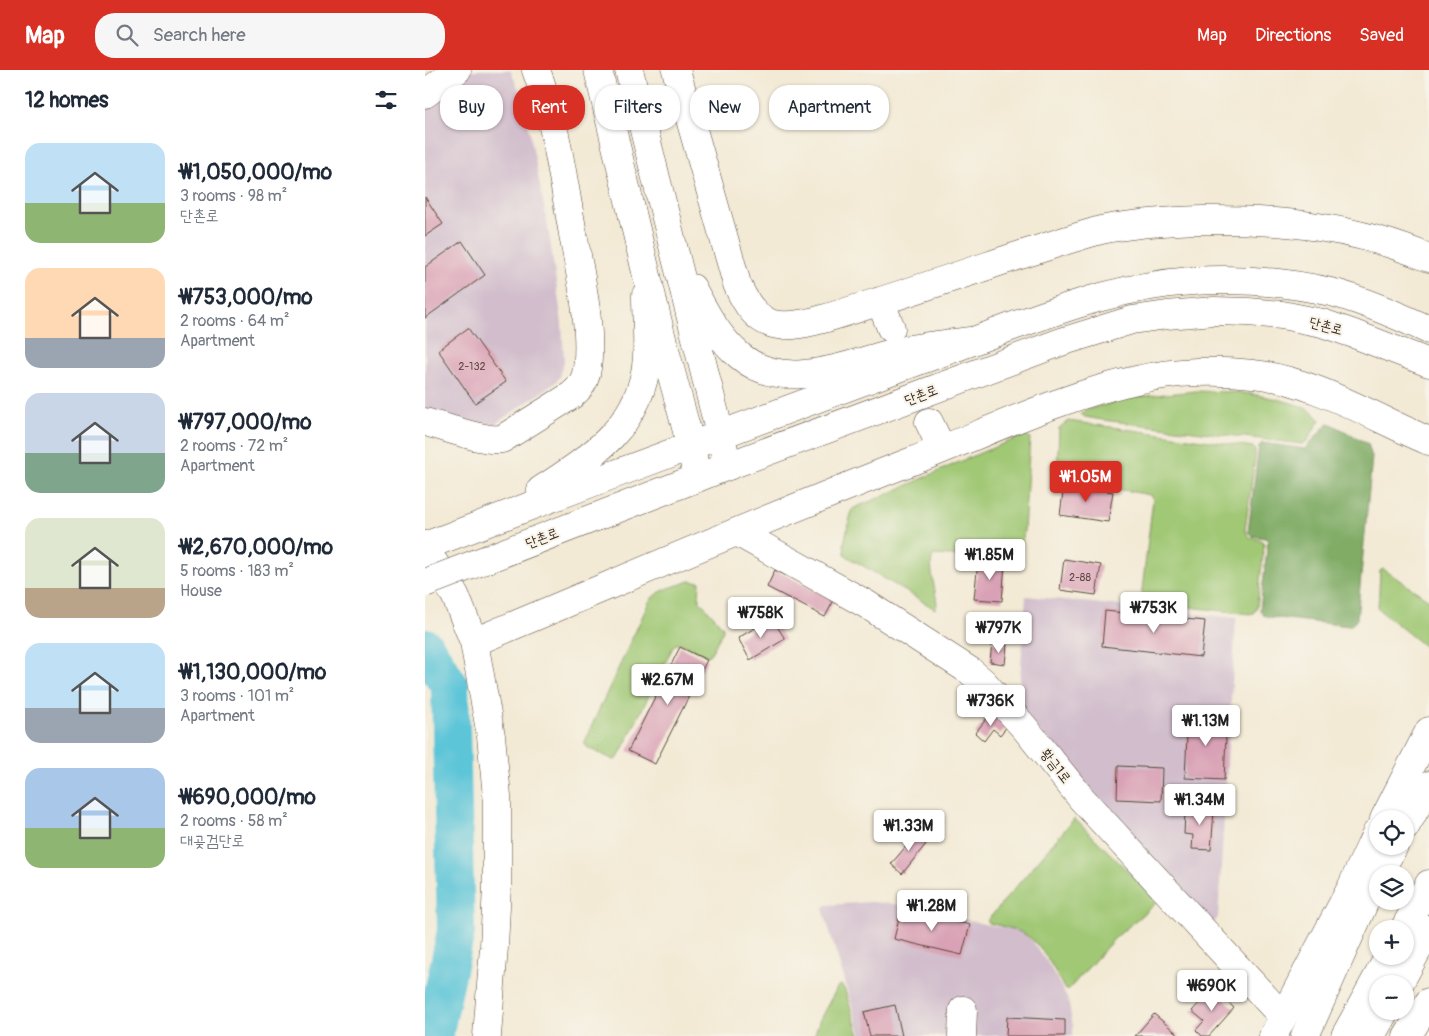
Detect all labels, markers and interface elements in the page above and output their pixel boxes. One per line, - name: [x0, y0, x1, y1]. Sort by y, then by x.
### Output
- search box: [95, 13, 445, 58]
- text: Map: [25, 21, 65, 50]
- icon: search: [113, 21, 141, 49]
- text: Search here: [153, 23, 246, 47]
- text: Map: [1197, 24, 1227, 47]
- text: Directions: [1255, 24, 1331, 47]
- text: Saved: [1359, 24, 1404, 47]
- chip: Buy: [440, 85, 503, 130]
- chip: Rent: [513, 85, 585, 130]
- chip: Filters: [595, 85, 680, 130]
- chip: New: [690, 85, 759, 130]
- chip: Apartment: [769, 85, 889, 130]
- icon: filters: [372, 86, 400, 114]
- text: 12 homes: [25, 87, 108, 114]
- text: ₩1,050,000/mo: [180, 159, 332, 186]
- icon: home: [65, 163, 125, 223]
- text: 3 rooms · 98 m²: [180, 186, 287, 206]
- text: 단촌로: [180, 206, 219, 226]
- text: ₩753,000/mo: [180, 284, 313, 311]
- icon: home: [65, 288, 125, 348]
- text: 2 rooms · 64 m²: [180, 311, 290, 331]
- street label: 단촌로: [1307, 313, 1345, 339]
- text: Apartment: [180, 331, 255, 351]
- house number: 2-132: [458, 360, 486, 373]
- street label: 단촌로: [902, 381, 940, 409]
- text: ₩797,000/mo: [180, 409, 311, 436]
- icon: home: [65, 413, 125, 473]
- text: 2 rooms · 72 m²: [180, 436, 288, 456]
- text: Apartment: [180, 456, 255, 476]
- pin: ₩1.05M: [1045, 460, 1127, 503]
- text: ₩1.05M: [1061, 467, 1111, 487]
- street label: 단촌로: [523, 524, 561, 552]
- text: ₩2,670,000/mo: [180, 534, 333, 561]
- icon: home: [65, 538, 125, 598]
- pin: ₩1.85M: [949, 538, 1031, 581]
- text: ₩1.85M: [966, 545, 1014, 565]
- text: 5 rooms · 183 m²: [180, 561, 294, 581]
- house number: 2-88: [1069, 571, 1091, 584]
- text: House: [180, 581, 222, 601]
- pin: ₩753K: [1119, 592, 1189, 634]
- pin: ₩758K: [726, 596, 796, 639]
- text: ₩753K: [1131, 598, 1177, 618]
- text: ₩758K: [739, 603, 783, 623]
- pin: ₩797K: [964, 612, 1034, 654]
- text: ₩797K: [977, 618, 1021, 638]
- text: ₩1,130,000/mo: [180, 659, 326, 686]
- icon: home: [65, 663, 125, 723]
- pin: ₩2.67M: [627, 664, 709, 706]
- text: ₩2.67M: [642, 670, 694, 690]
- pin: ₩736K: [956, 684, 1026, 727]
- text: 3 rooms · 101 m²: [180, 686, 294, 706]
- text: ₩736K: [968, 691, 1014, 711]
- pin: ₩1.13M: [1165, 704, 1247, 747]
- text: Apartment: [180, 706, 255, 726]
- text: ₩1.13M: [1183, 711, 1229, 731]
- street label: 황금1로: [1037, 745, 1075, 787]
- text: ₩690,000/mo: [180, 784, 316, 811]
- pin: ₩1.34M: [1159, 784, 1241, 826]
- icon: home: [65, 788, 125, 848]
- text: ₩1.34M: [1175, 790, 1225, 810]
- pin: ₩1.33M: [868, 810, 950, 852]
- map controls: [1369, 810, 1414, 1020]
- button: locate: [1369, 810, 1414, 855]
- text: 2 rooms · 58 m²: [180, 811, 288, 831]
- text: ₩1.33M: [885, 816, 933, 836]
- text: 대곶검단로: [180, 831, 244, 851]
- button: layers: [1369, 865, 1414, 910]
- pin: ₩1.28M: [891, 890, 973, 932]
- text: ₩1.28M: [908, 896, 956, 916]
- button: +: [1369, 920, 1414, 965]
- pin: ₩690K: [1177, 970, 1247, 1012]
- button: −: [1369, 975, 1414, 1020]
- text: ₩690K: [1188, 976, 1236, 996]

